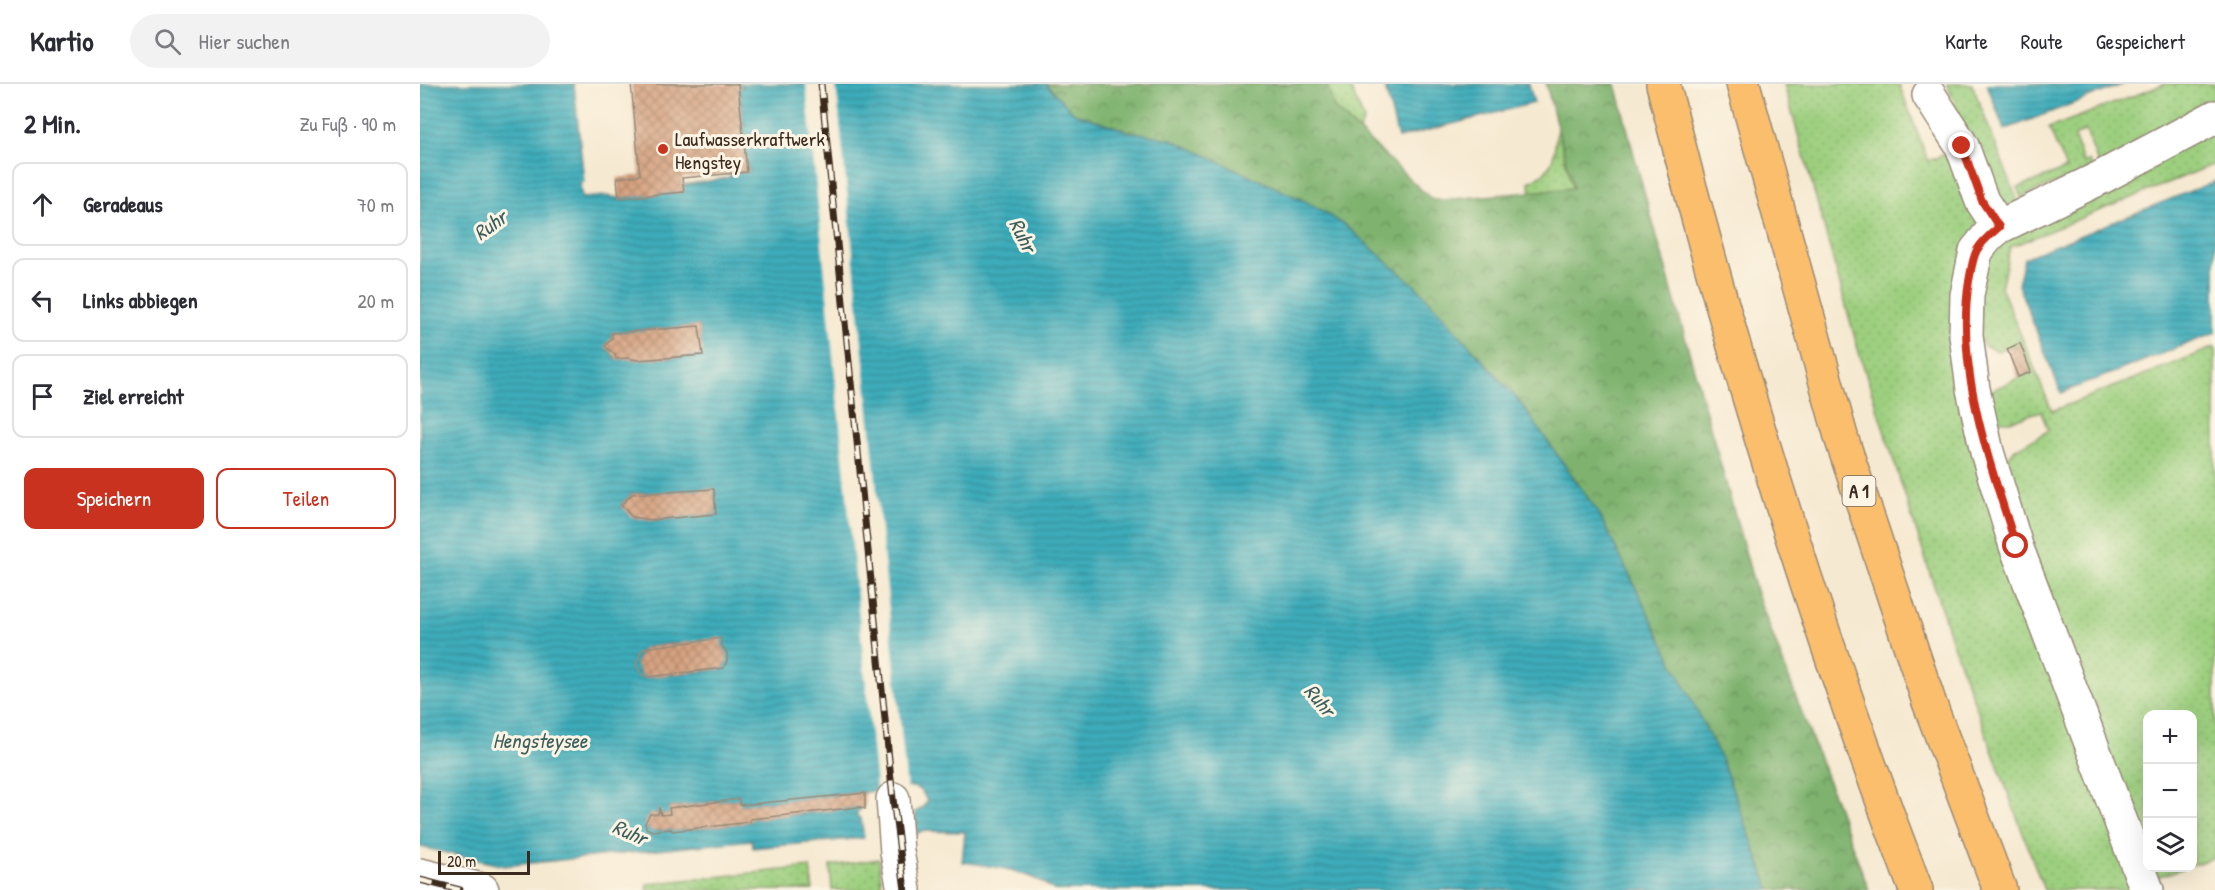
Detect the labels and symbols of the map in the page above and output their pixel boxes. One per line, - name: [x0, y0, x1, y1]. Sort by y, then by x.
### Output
- place label: Laufwasserkraftwerk Hengstey: [675, 125, 825, 175]
- route end: [1948, 132, 1974, 158]
- marker: Laufwasserkraftwerk Hengstey: [656, 142, 670, 156]
- water label: Ruhr: [467, 201, 515, 247]
- water label: Ruhr: [1002, 213, 1045, 260]
- road number: A 1: [1842, 476, 1876, 506]
- route start: [2002, 532, 2028, 558]
- water label: Ruhr: [1298, 677, 1344, 725]
- water label: Hengsteysee: [493, 726, 589, 755]
- water label: Ruhr: [608, 812, 654, 854]
- scale bar: [438, 848, 530, 876]

